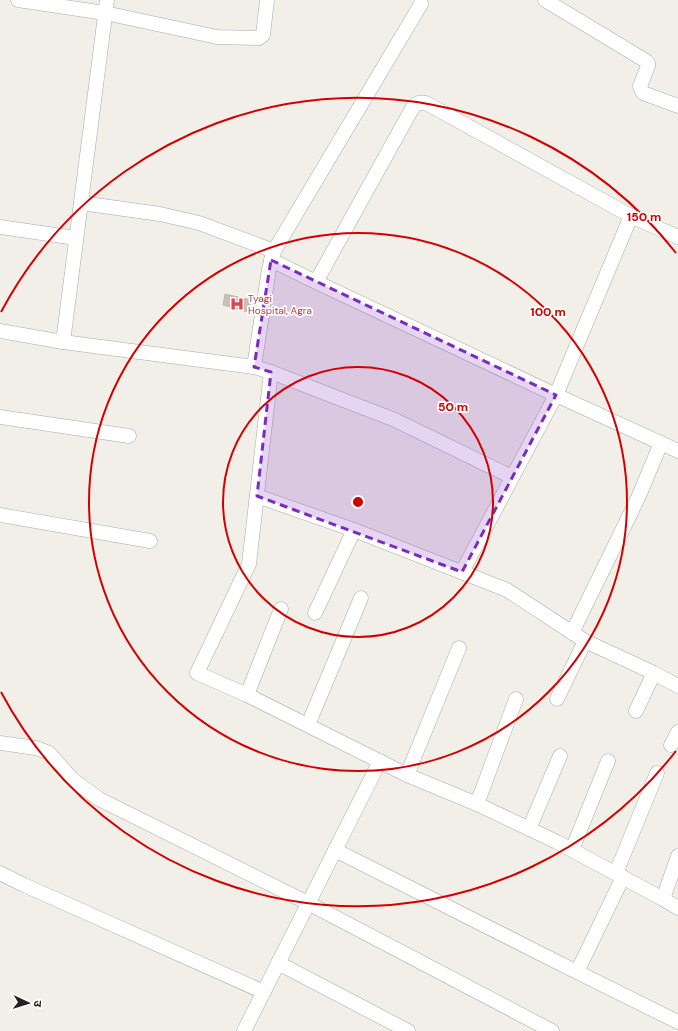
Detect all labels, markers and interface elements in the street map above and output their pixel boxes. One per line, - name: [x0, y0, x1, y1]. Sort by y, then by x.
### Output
- text: 150 m: [627, 209, 661, 225]
- place label: Tyagi Hospital, Agra: [248, 292, 312, 317]
- hospital icon: Tyagi Hospital, Agra: [229, 296, 245, 312]
- text: 100 m: [530, 304, 566, 320]
- text: 50 m: [438, 399, 468, 415]
- centre of rings: [351, 495, 365, 509]
- north arrow: [8, 983, 48, 1023]
- text: उ: [31, 1000, 45, 1008]

